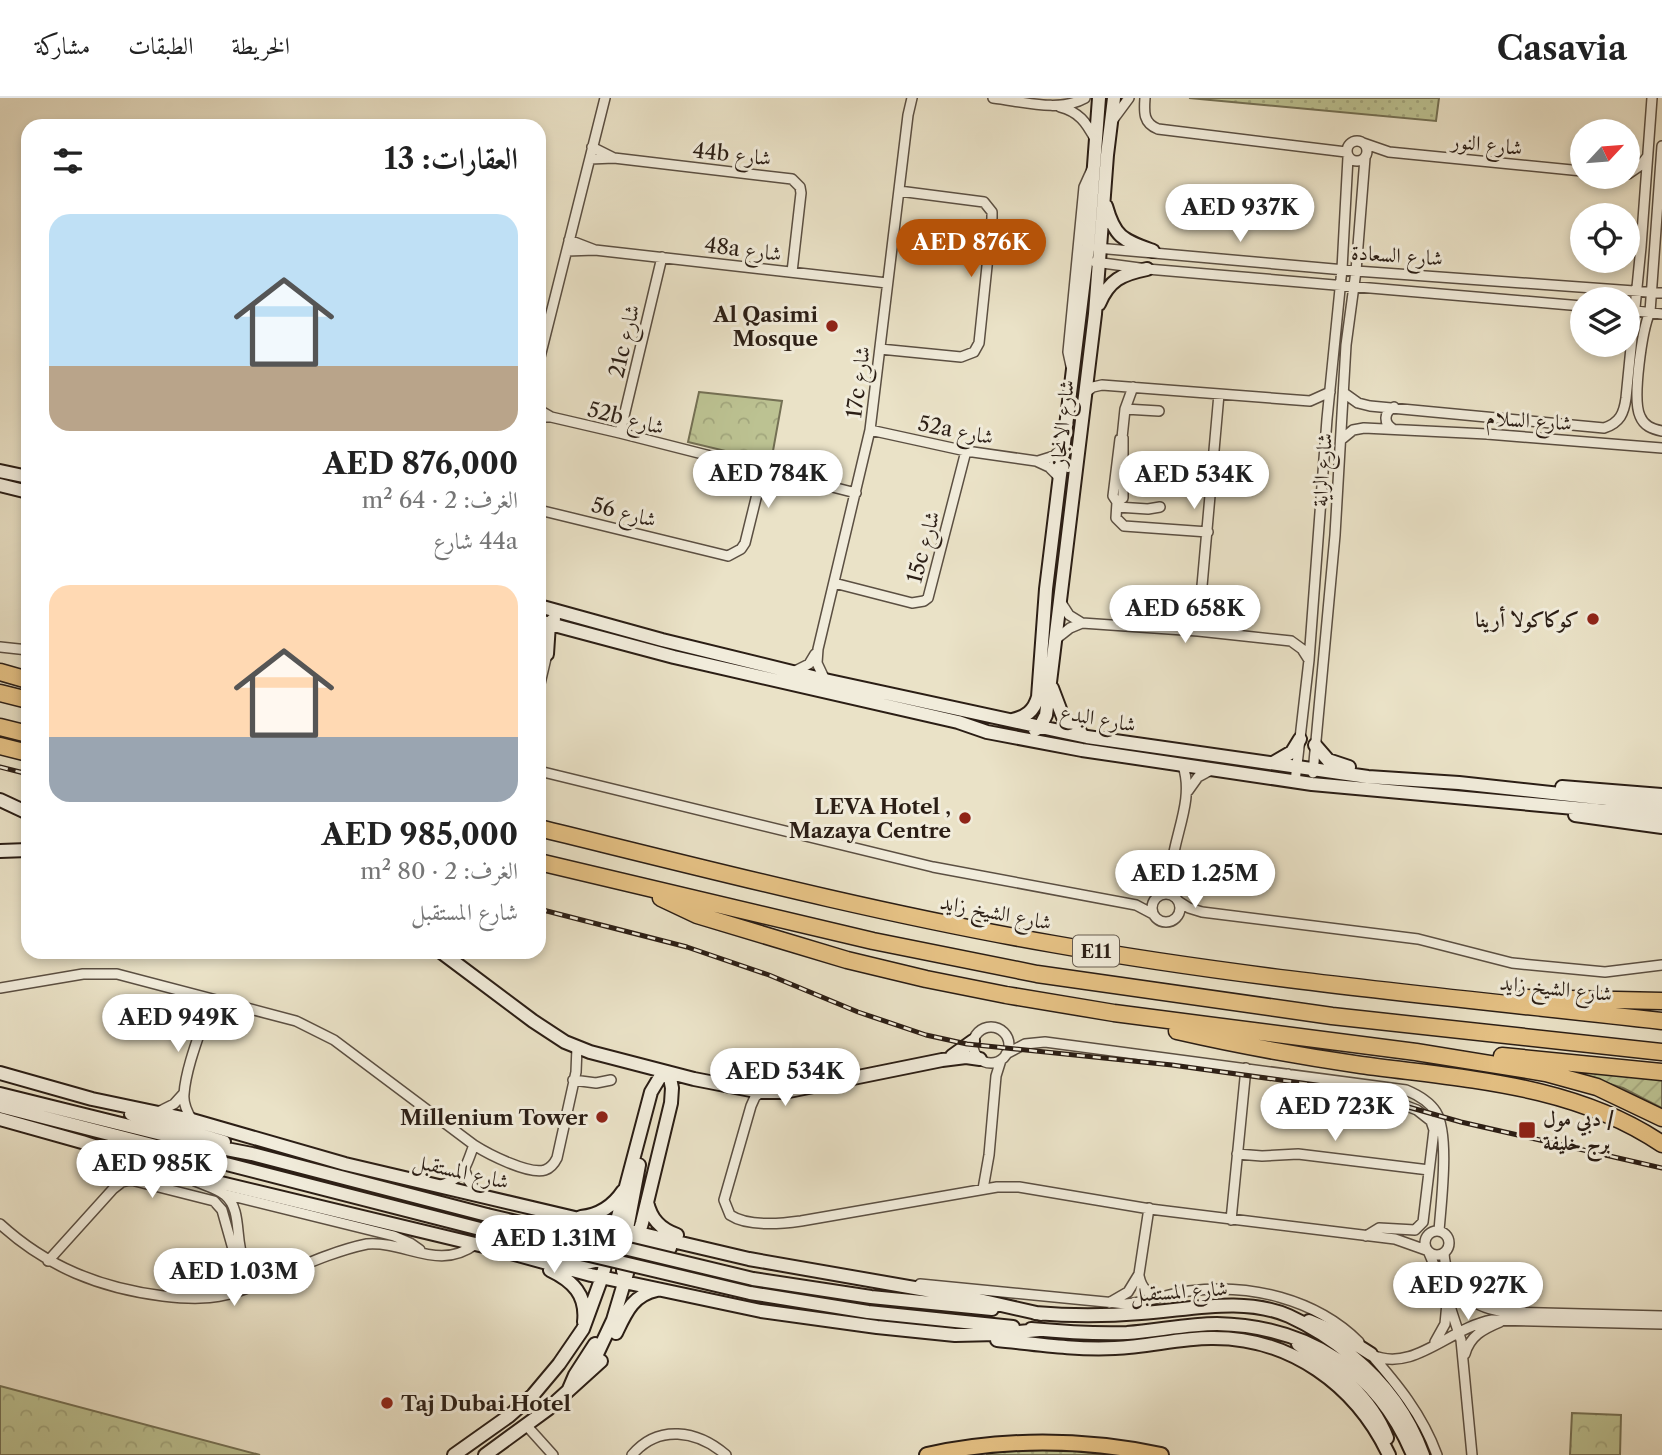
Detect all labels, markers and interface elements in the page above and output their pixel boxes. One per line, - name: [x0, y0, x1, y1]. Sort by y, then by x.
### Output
- text: Casavia: [1497, 28, 1627, 69]
- text: مشاركة: [35, 31, 90, 60]
- text: الطبقات: [128, 31, 194, 60]
- text: الخريطة: [232, 31, 290, 60]
- north arrow: [1570, 119, 1640, 189]
- map controls: [1570, 119, 1640, 357]
- street label: شارع النور: [1448, 128, 1524, 166]
- street label: 44b شارع: [691, 137, 773, 177]
- text: العقارات: 13: [384, 140, 518, 177]
- icon: filters: [49, 142, 87, 180]
- pin: AED 937K: [1168, 184, 1312, 244]
- text: AED 937K: [1181, 193, 1299, 221]
- button: locate: [1570, 203, 1640, 273]
- pin: AED 876K: [899, 220, 1043, 279]
- text: AED 876K: [912, 228, 1030, 256]
- street label: 48a شارع: [702, 232, 783, 272]
- street label: شارع السعادة: [1350, 239, 1444, 277]
- icon: home: [221, 259, 347, 385]
- button: layers: [1570, 287, 1640, 357]
- street label: 21c شارع: [603, 302, 650, 381]
- place label: Al Qasimi Mosque: [712, 302, 819, 351]
- marker: Al Qasimi Mosque: [824, 318, 840, 334]
- street label: 17c شارع: [841, 345, 881, 420]
- street label: شارع الانجاز: [1045, 379, 1085, 470]
- street label: 52b شارع: [584, 396, 667, 445]
- street label: شارع السلام: [1485, 405, 1573, 441]
- street label: 52a شارع: [915, 410, 996, 455]
- street label: شارع الراية: [1307, 432, 1343, 508]
- text: AED 876,000: [323, 445, 518, 482]
- pin: AED 784K: [696, 450, 840, 510]
- pin: AED 534K: [1122, 452, 1266, 511]
- text: AED 784K: [709, 459, 827, 487]
- text: AED 534K: [1135, 460, 1253, 488]
- text: الغرف: 2 · 64 m²: [362, 486, 518, 514]
- street label: شارع 56: [588, 492, 659, 538]
- street label: 15c شارع: [901, 508, 950, 587]
- text: 44a شارع: [433, 527, 518, 555]
- pin: AED 658K: [1113, 586, 1257, 645]
- text: AED 658K: [1125, 594, 1245, 622]
- place label: كوكاكولا أرينا: [1475, 606, 1579, 633]
- marker: كوكاكولا أرينا: [1585, 611, 1601, 627]
- icon: home: [221, 630, 347, 756]
- street label: شارع البدع: [1057, 699, 1138, 743]
- place label: LEVA Hotel , Mazaya Centre: [789, 794, 951, 843]
- marker: LEVA Hotel , Mazaya Centre: [957, 810, 973, 826]
- text: AED 985,000: [321, 816, 518, 853]
- pin: AED 1.25M: [1115, 850, 1275, 910]
- text: الغرف: 2 · 80 m²: [360, 857, 518, 885]
- text: AED 1.25M: [1131, 859, 1259, 887]
- street label: شارع الشيخ زايد: [937, 889, 1054, 942]
- text: شارع المستقبل: [411, 898, 518, 926]
- road number: E11: [1073, 936, 1119, 966]
- street label: شارع الشيخ زايد: [1498, 970, 1613, 1013]
- pin: AED 949K: [106, 995, 250, 1054]
- text: AED 949K: [118, 1003, 238, 1031]
- pin: AED 534K: [713, 1048, 857, 1108]
- text: AED 534K: [726, 1057, 844, 1085]
- pin: AED 723K: [1263, 1084, 1407, 1143]
- text: AED 723K: [1276, 1092, 1394, 1120]
- place label: Millenium Tower: [400, 1105, 589, 1130]
- place label: دبي مول / برج خليفة: [1543, 1106, 1614, 1162]
- marker: Millenium Tower: [594, 1109, 610, 1125]
- marker: دبي مول / برج خليفة: [1517, 1120, 1537, 1140]
- pin: AED 985K: [80, 1140, 224, 1200]
- street label: شارع المستقبل: [409, 1148, 511, 1200]
- text: AED 985K: [92, 1149, 212, 1177]
- pin: AED 1.31M: [474, 1216, 634, 1275]
- text: AED 1.31M: [492, 1224, 616, 1252]
- pin: AED 1.03M: [154, 1248, 314, 1308]
- text: AED 1.03M: [170, 1257, 298, 1285]
- pin: AED 927K: [1396, 1262, 1540, 1322]
- text: AED 927K: [1409, 1271, 1527, 1299]
- street label: شارع المستقبل: [1129, 1275, 1229, 1313]
- place label: Taj Dubai Hotel: [401, 1391, 571, 1416]
- marker: Taj Dubai Hotel: [379, 1395, 395, 1411]

